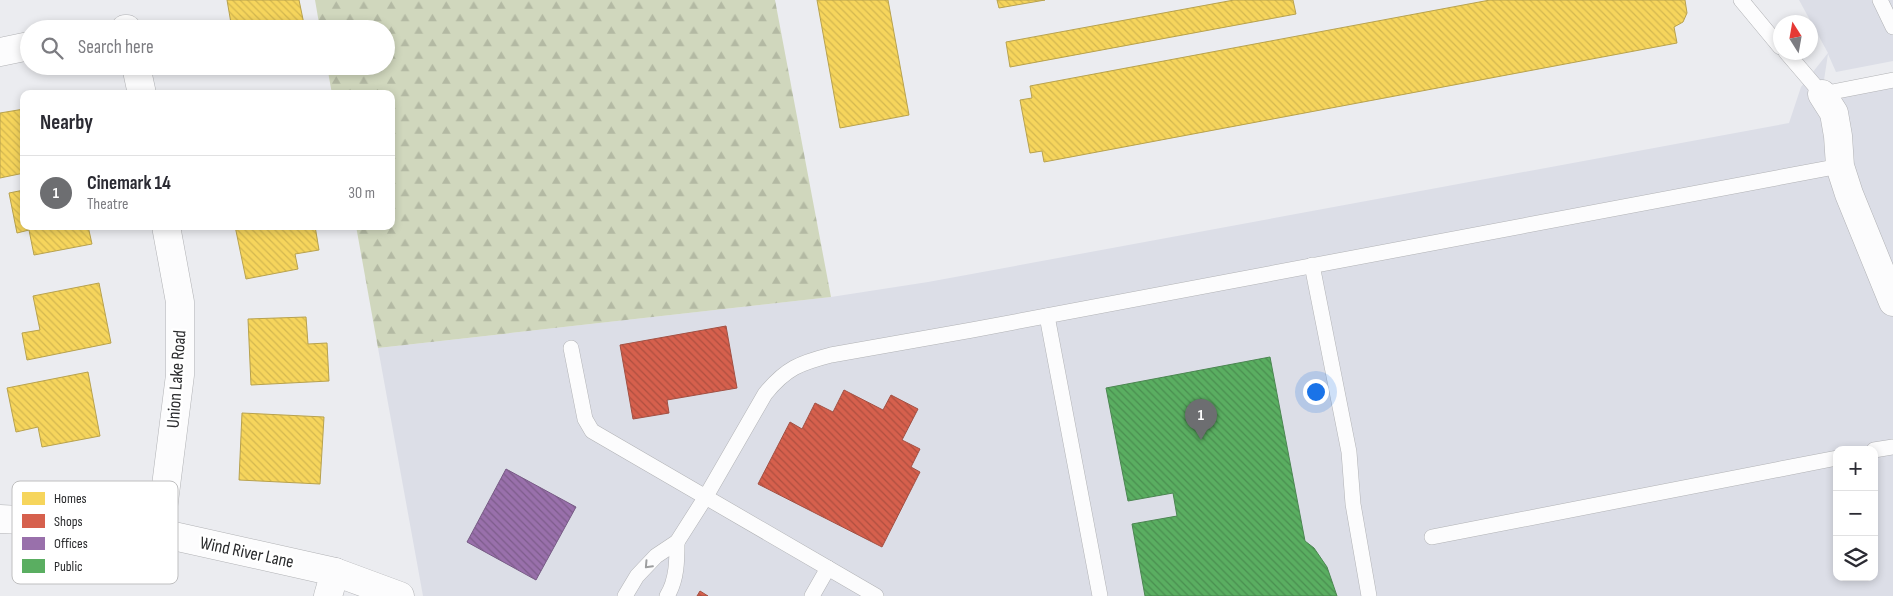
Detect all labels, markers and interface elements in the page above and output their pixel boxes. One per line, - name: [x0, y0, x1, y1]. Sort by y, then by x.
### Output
- north arrow: [1773, 15, 1818, 60]
- search box: [20, 20, 395, 75]
- icon: search: [38, 34, 66, 62]
- text: Search here: [78, 36, 154, 59]
- text: Nearby: [40, 110, 93, 135]
- text: Cinemark 14: [87, 172, 171, 195]
- text: 1: [53, 184, 59, 203]
- text: 30 m: [348, 184, 375, 203]
- text: Theatre: [87, 195, 128, 214]
- street label: Union Lake Road: [163, 329, 190, 429]
- your location: [1303, 379, 1329, 405]
- pin: 1: [1185, 399, 1217, 440]
- map controls: [1833, 446, 1878, 581]
- button: +: [1833, 446, 1878, 491]
- legend: [12, 481, 178, 584]
- text: Homes: [54, 490, 87, 507]
- button: −: [1833, 491, 1878, 536]
- text: Shops: [54, 513, 83, 530]
- street label: Wind River Lane: [198, 532, 296, 573]
- text: Offices: [54, 535, 88, 552]
- button: layers: [1833, 536, 1878, 581]
- text: Public: [54, 558, 83, 575]
- one-way arrow: [644, 560, 653, 569]

